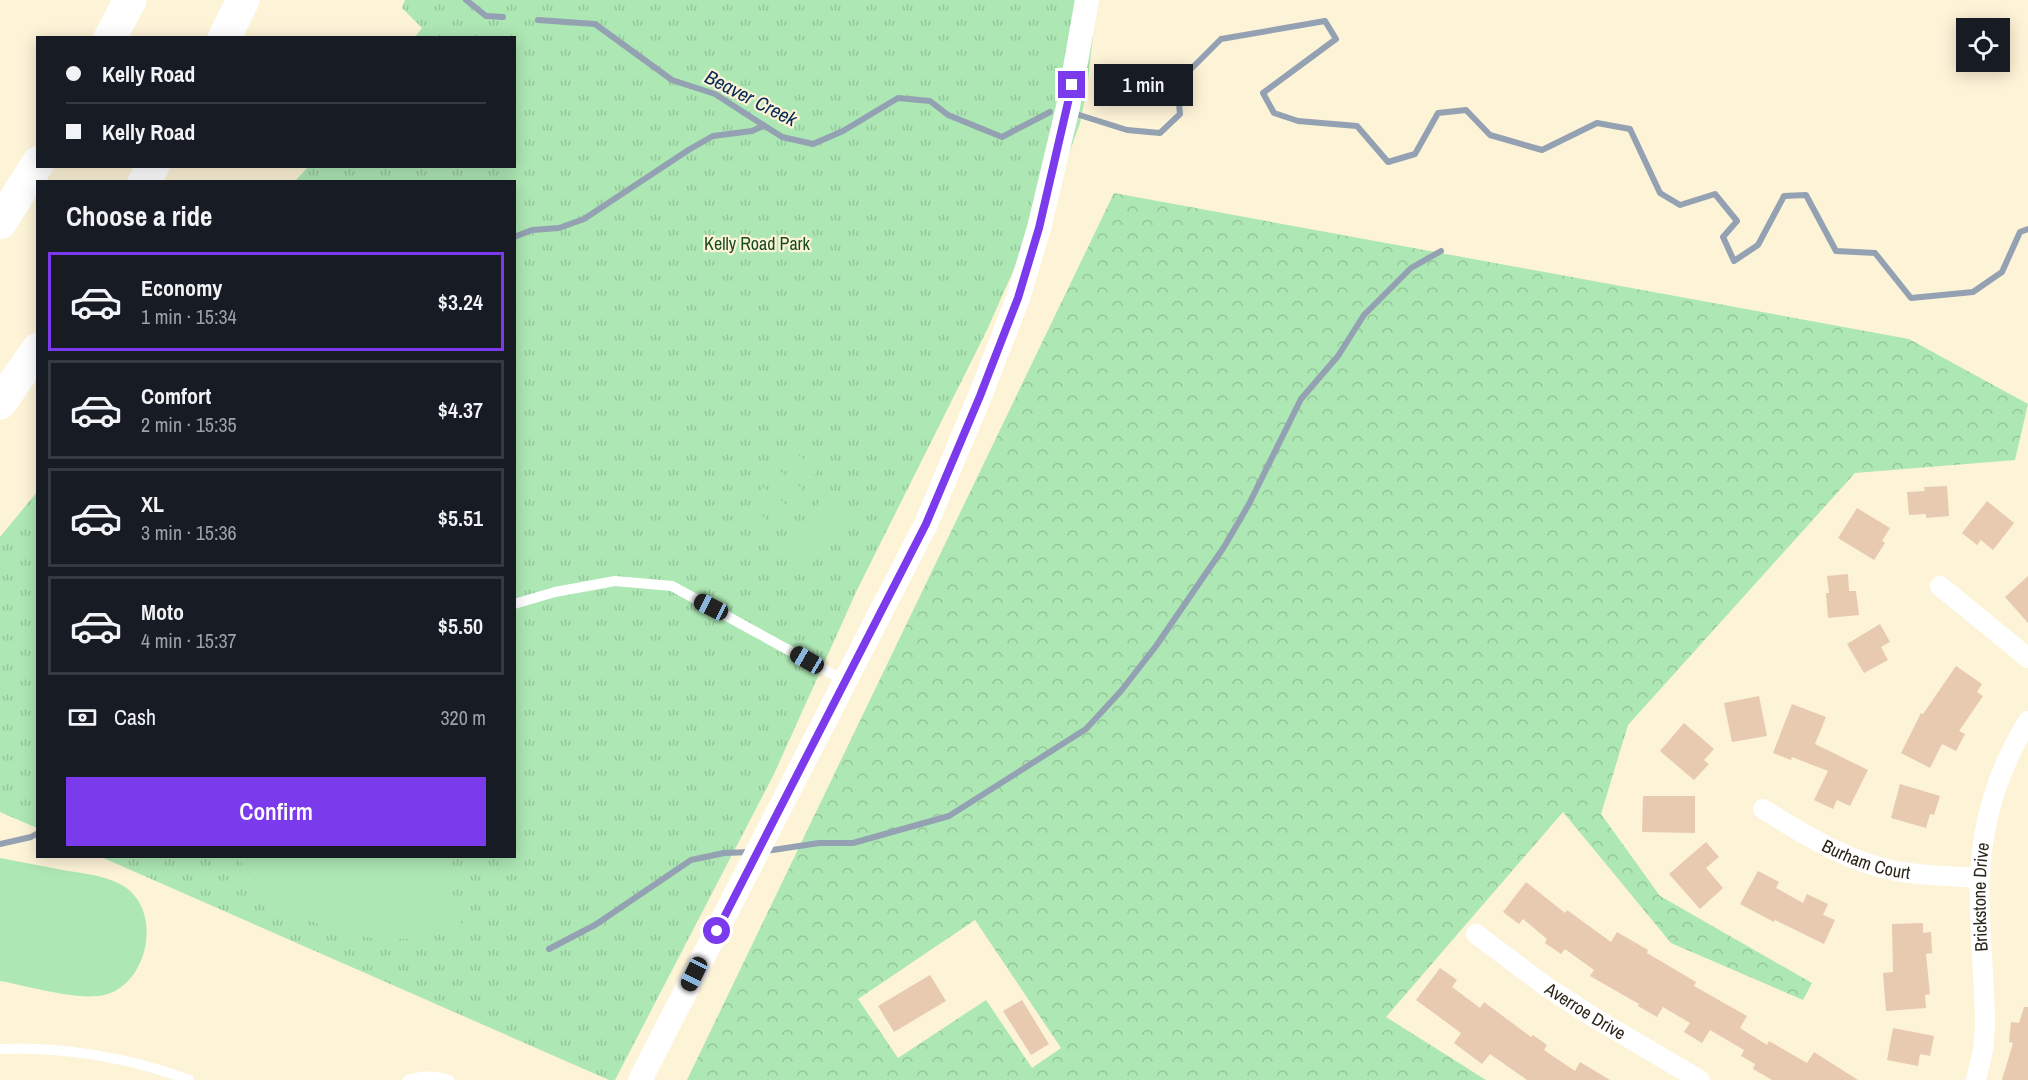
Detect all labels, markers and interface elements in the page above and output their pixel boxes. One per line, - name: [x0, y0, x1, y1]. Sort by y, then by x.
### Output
- map controls: [1956, 18, 2010, 72]
- button: locate: [1956, 18, 2010, 72]
- text: Kelly Road: [102, 59, 195, 89]
- water label: Beaver Creek: [700, 63, 803, 133]
- callout: 1 min: [1093, 64, 1192, 106]
- route end: [1058, 71, 1085, 98]
- text: 1 min: [1122, 71, 1165, 98]
- text: Kelly Road: [102, 117, 195, 147]
- text: Choose a ride: [66, 198, 212, 234]
- park label: Kelly Road Park: [704, 231, 811, 256]
- text: Economy: [141, 273, 222, 303]
- icon: car: [69, 275, 123, 329]
- text: $3.24: [438, 287, 483, 317]
- text: 1 min · 15:34: [141, 303, 237, 330]
- text: Comfort: [141, 381, 211, 411]
- icon: car: [69, 383, 123, 437]
- text: $4.37: [438, 395, 483, 425]
- text: 2 min · 15:35: [141, 411, 237, 438]
- text: XL: [141, 489, 164, 519]
- icon: car: [69, 491, 123, 545]
- text: $5.51: [438, 503, 483, 533]
- text: 3 min · 15:36: [141, 519, 237, 546]
- car: [691, 591, 731, 623]
- text: Moto: [141, 597, 184, 627]
- icon: car: [69, 599, 123, 653]
- text: $5.50: [438, 611, 483, 641]
- text: 4 min · 15:37: [141, 627, 237, 654]
- car: [787, 643, 827, 677]
- icon: cash: [66, 701, 99, 734]
- text: Cash: [114, 702, 156, 732]
- text: 320 m: [440, 704, 486, 731]
- button: Confirm: [66, 777, 486, 846]
- street label: Burham Court: [1818, 833, 1912, 885]
- street label: Brickstone Drive: [1967, 841, 1995, 952]
- route start: [703, 917, 730, 944]
- car: [678, 954, 710, 994]
- street label: Averroe Drive: [1539, 976, 1631, 1046]

